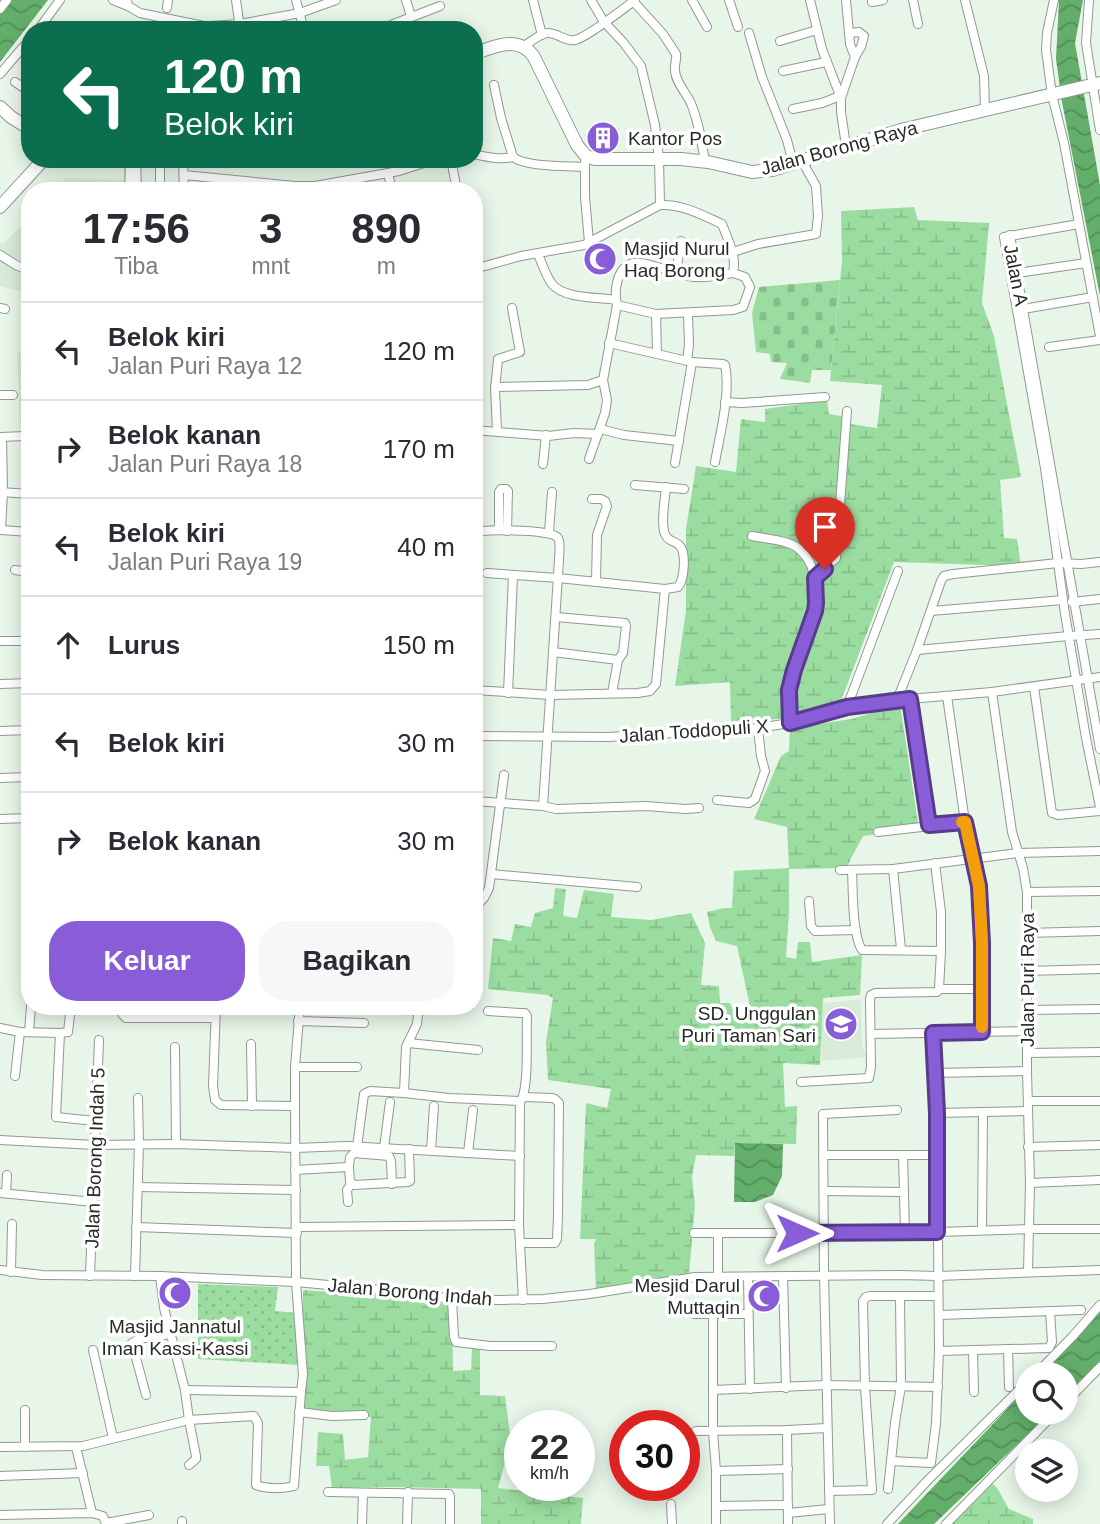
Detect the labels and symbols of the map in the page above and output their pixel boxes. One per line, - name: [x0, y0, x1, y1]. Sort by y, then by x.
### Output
- street label: Jalan Borong Raya: [758, 117, 920, 179]
- building icon: Kantor Pos: [584, 119, 622, 157]
- place label: Kantor Pos: [628, 128, 722, 149]
- place label: Masjid Nurul Haq Borong: [624, 238, 730, 281]
- mosque icon: Masjid Nurul Haq Borong: [581, 240, 619, 278]
- street label: Jalan A: [1000, 242, 1032, 308]
- pin: [795, 497, 855, 569]
- street label: Jalan Toddopuli X: [619, 715, 770, 747]
- street label: Jalan Puri Raya: [1017, 913, 1038, 1047]
- place label: SD. Unggulan Puri Taman Sari: [681, 1003, 816, 1046]
- school or university icon: SD. Unggulan Puri Taman Sari: [822, 1005, 860, 1043]
- street label: Jalan Borong Indah 5: [81, 1067, 109, 1249]
- position arrow: [760, 1196, 834, 1270]
- mosque icon: Masjid Jannatul Iman Kassi-Kassi: [156, 1274, 194, 1312]
- street label: Jalan Borong Indah: [327, 1274, 493, 1310]
- place label: Mesjid Darul Muttaqin: [634, 1275, 740, 1318]
- mosque icon: Mesjid Darul Muttaqin: [745, 1277, 783, 1315]
- place label: Masjid Jannatul Iman Kassi-Kassi: [102, 1316, 248, 1359]
- speed limit sign: 30: [609, 1410, 700, 1501]

